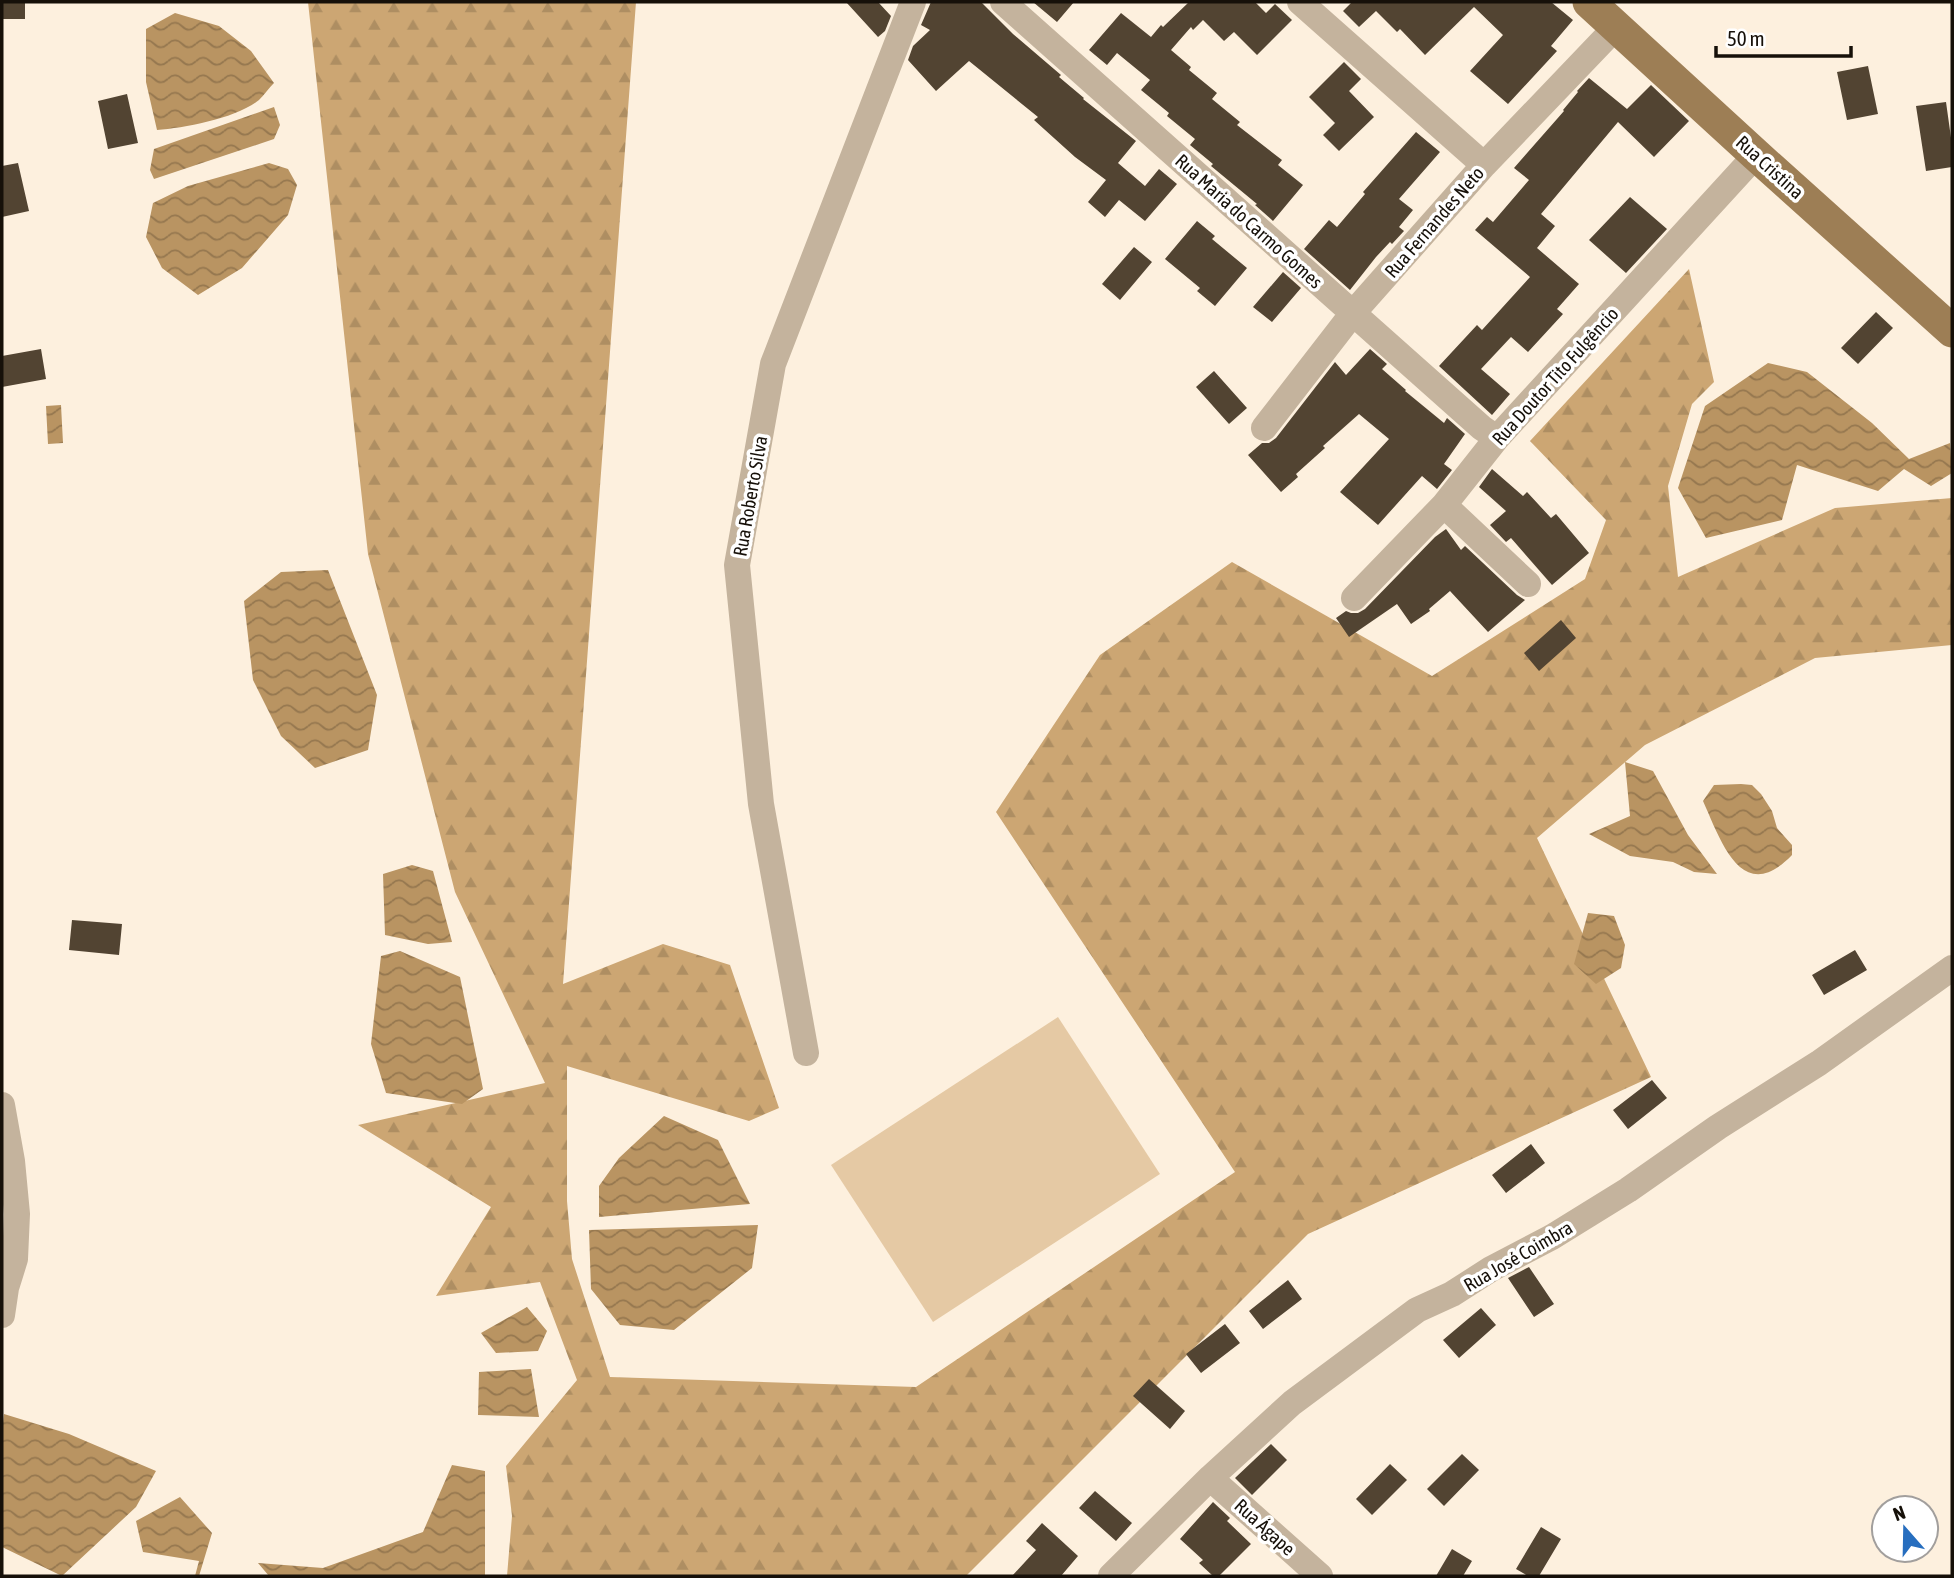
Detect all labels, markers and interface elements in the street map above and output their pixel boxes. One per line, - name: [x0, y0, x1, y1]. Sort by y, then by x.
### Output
- scale bar: [1716, 14, 1851, 58]
- text: 50 m: [1727, 26, 1765, 50]
- street label: Rua Cristina: [1732, 131, 1808, 203]
- street label: Rua Maria do Carmo Gomes: [1171, 149, 1327, 293]
- street label: Rua Fernandes Neto: [1380, 162, 1488, 282]
- street label: Rua Doutor Tito Fulgêncio: [1487, 303, 1623, 449]
- street label: Rua Roberto Silva: [729, 434, 771, 558]
- street label: Rua José Coimbra: [1460, 1216, 1576, 1296]
- street label: Rua Ágape: [1230, 1494, 1300, 1560]
- north arrow: [1870, 1494, 1940, 1564]
- text: N: [1890, 1501, 1908, 1525]

